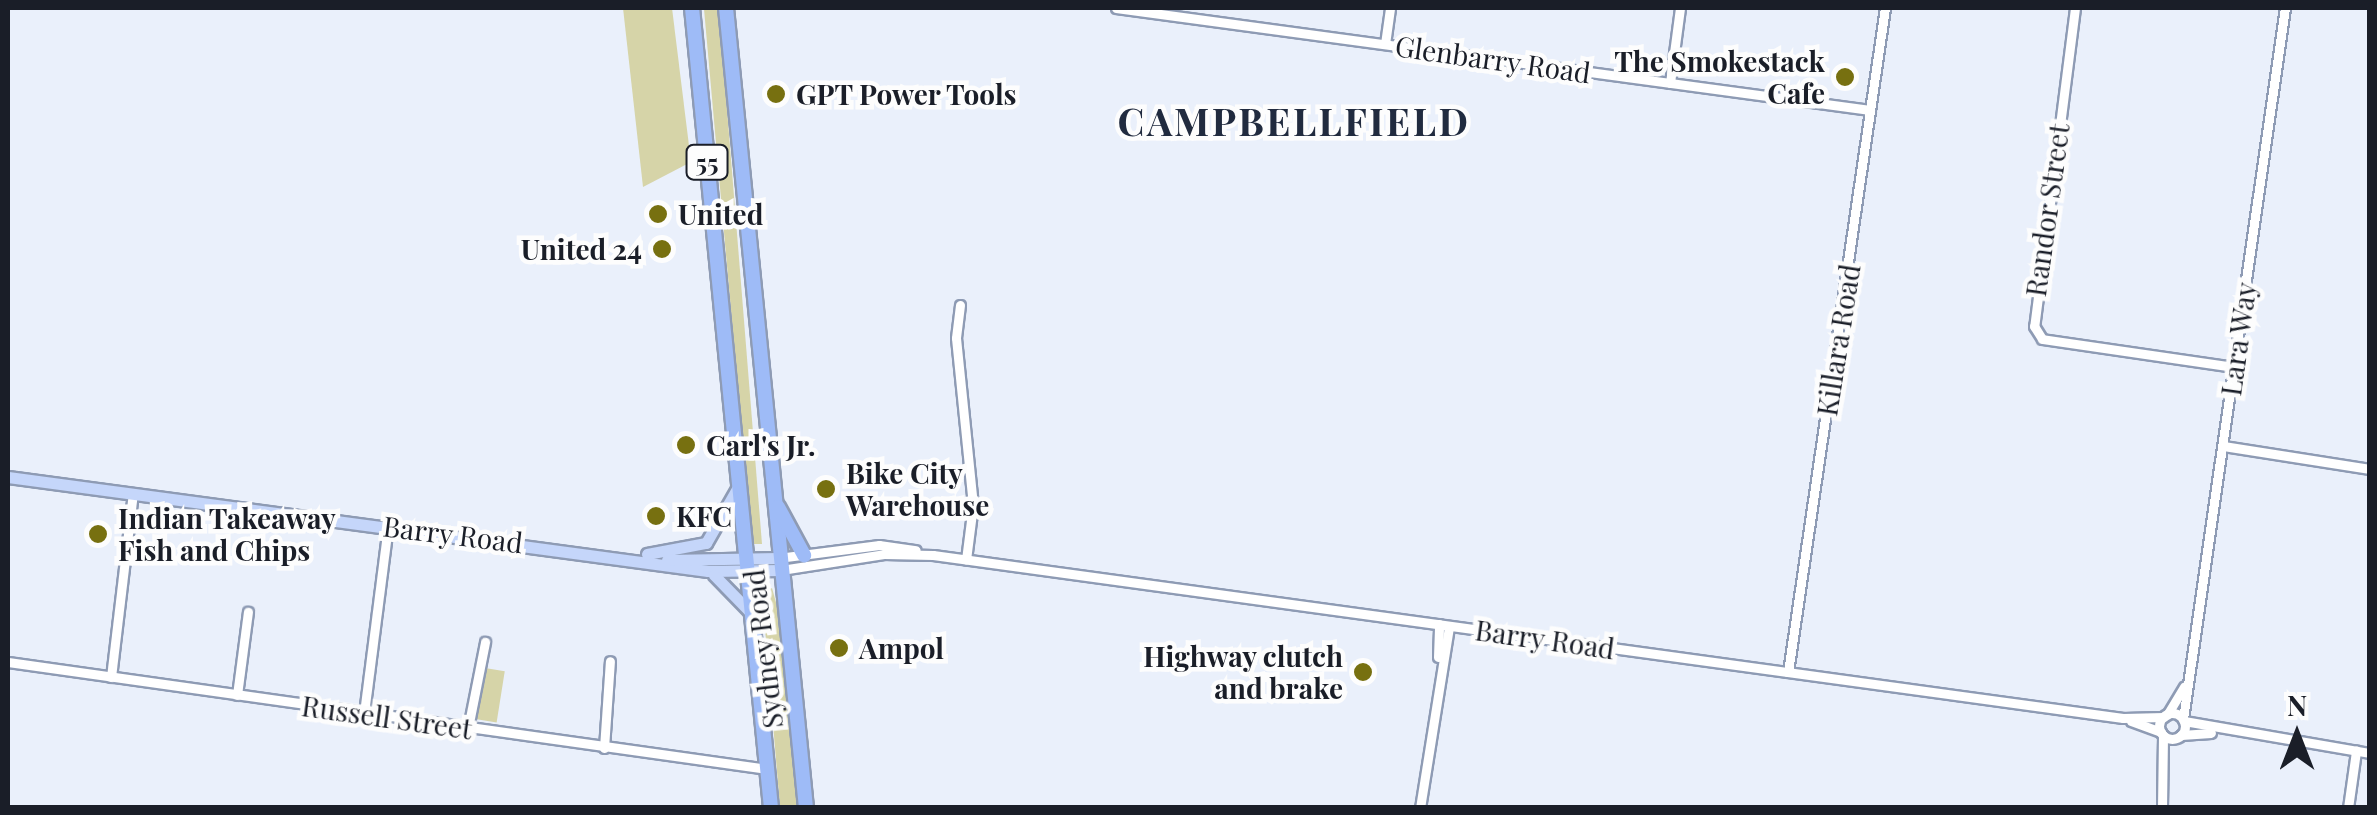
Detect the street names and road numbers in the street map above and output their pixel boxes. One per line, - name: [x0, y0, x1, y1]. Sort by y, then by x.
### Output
- street label: Glenbarry Road: [1393, 29, 1593, 89]
- street label: Randor Street: [2018, 121, 2076, 299]
- road number: 55: [684, 142, 730, 182]
- street label: Killara Road: [1809, 262, 1867, 418]
- street label: Lara Way: [2213, 279, 2263, 399]
- street label: Barry Road: [381, 509, 525, 559]
- street label: Sydney Road: [737, 567, 789, 731]
- street label: Barry Road: [1473, 613, 1617, 665]
- street label: Russell Street: [300, 688, 474, 746]

